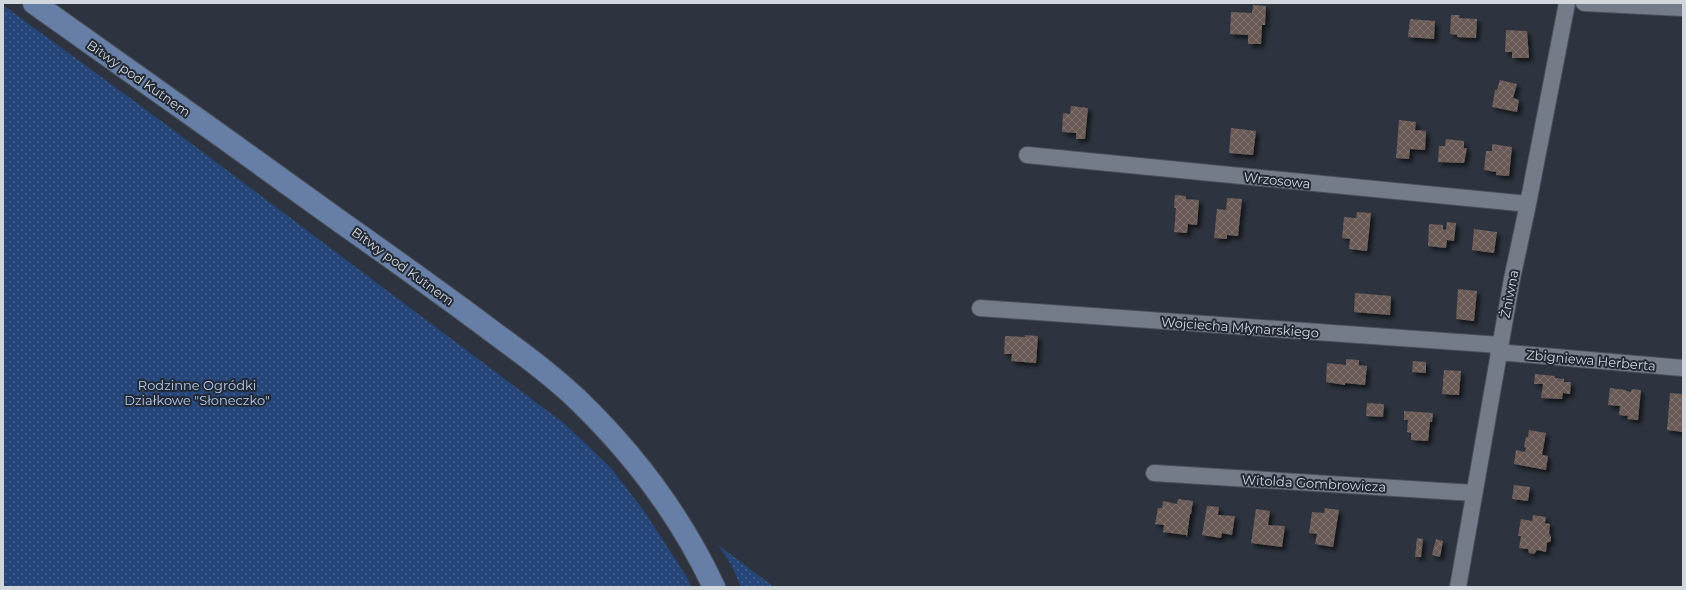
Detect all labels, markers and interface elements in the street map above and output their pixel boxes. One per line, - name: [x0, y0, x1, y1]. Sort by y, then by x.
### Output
- street label: Bitwy pod Kutnem: [84, 36, 194, 120]
- street label: Wrzosowa: [1243, 169, 1311, 191]
- street label: Bitwy pod Kutnem: [349, 223, 457, 309]
- street label: Żniwna: [1497, 269, 1521, 319]
- street label: Wojciecha Młynarskiego: [1160, 313, 1320, 341]
- street label: Zbigniewa Herberta: [1525, 346, 1657, 374]
- park label: Rodzinne Ogródki Działkowe "Słoneczko": [124, 377, 270, 408]
- street label: Witolda Gombrowicza: [1241, 471, 1387, 495]

